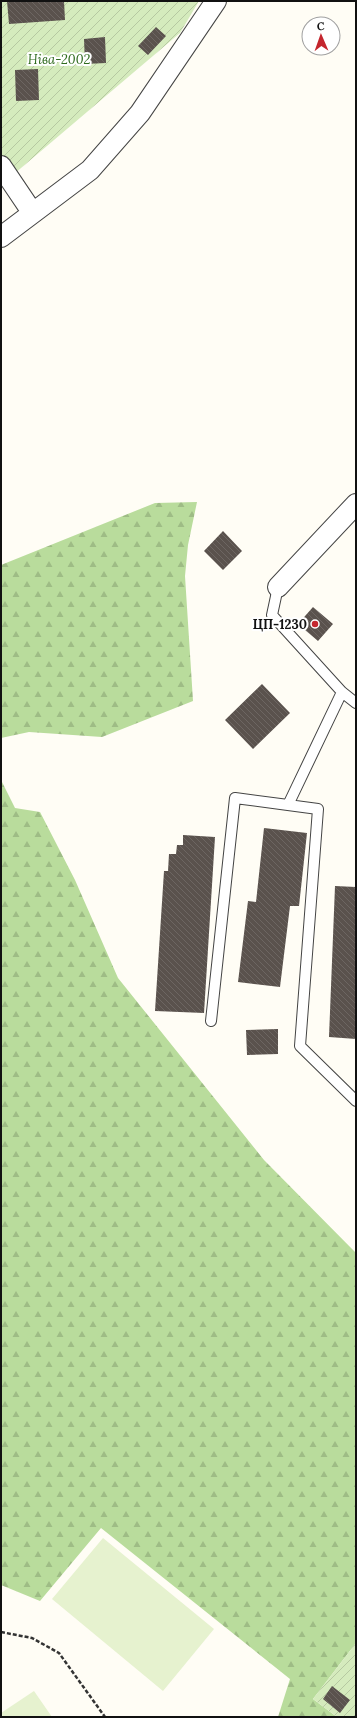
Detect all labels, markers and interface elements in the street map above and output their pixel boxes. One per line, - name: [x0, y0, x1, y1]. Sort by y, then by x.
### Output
- north arrow: [301, 16, 341, 56]
- text: С: [317, 19, 325, 33]
- park label: Ніва-2002: [28, 51, 90, 68]
- place label: ЦП-1230: [253, 616, 307, 633]
- marker: ЦП-1230: [310, 619, 320, 629]

